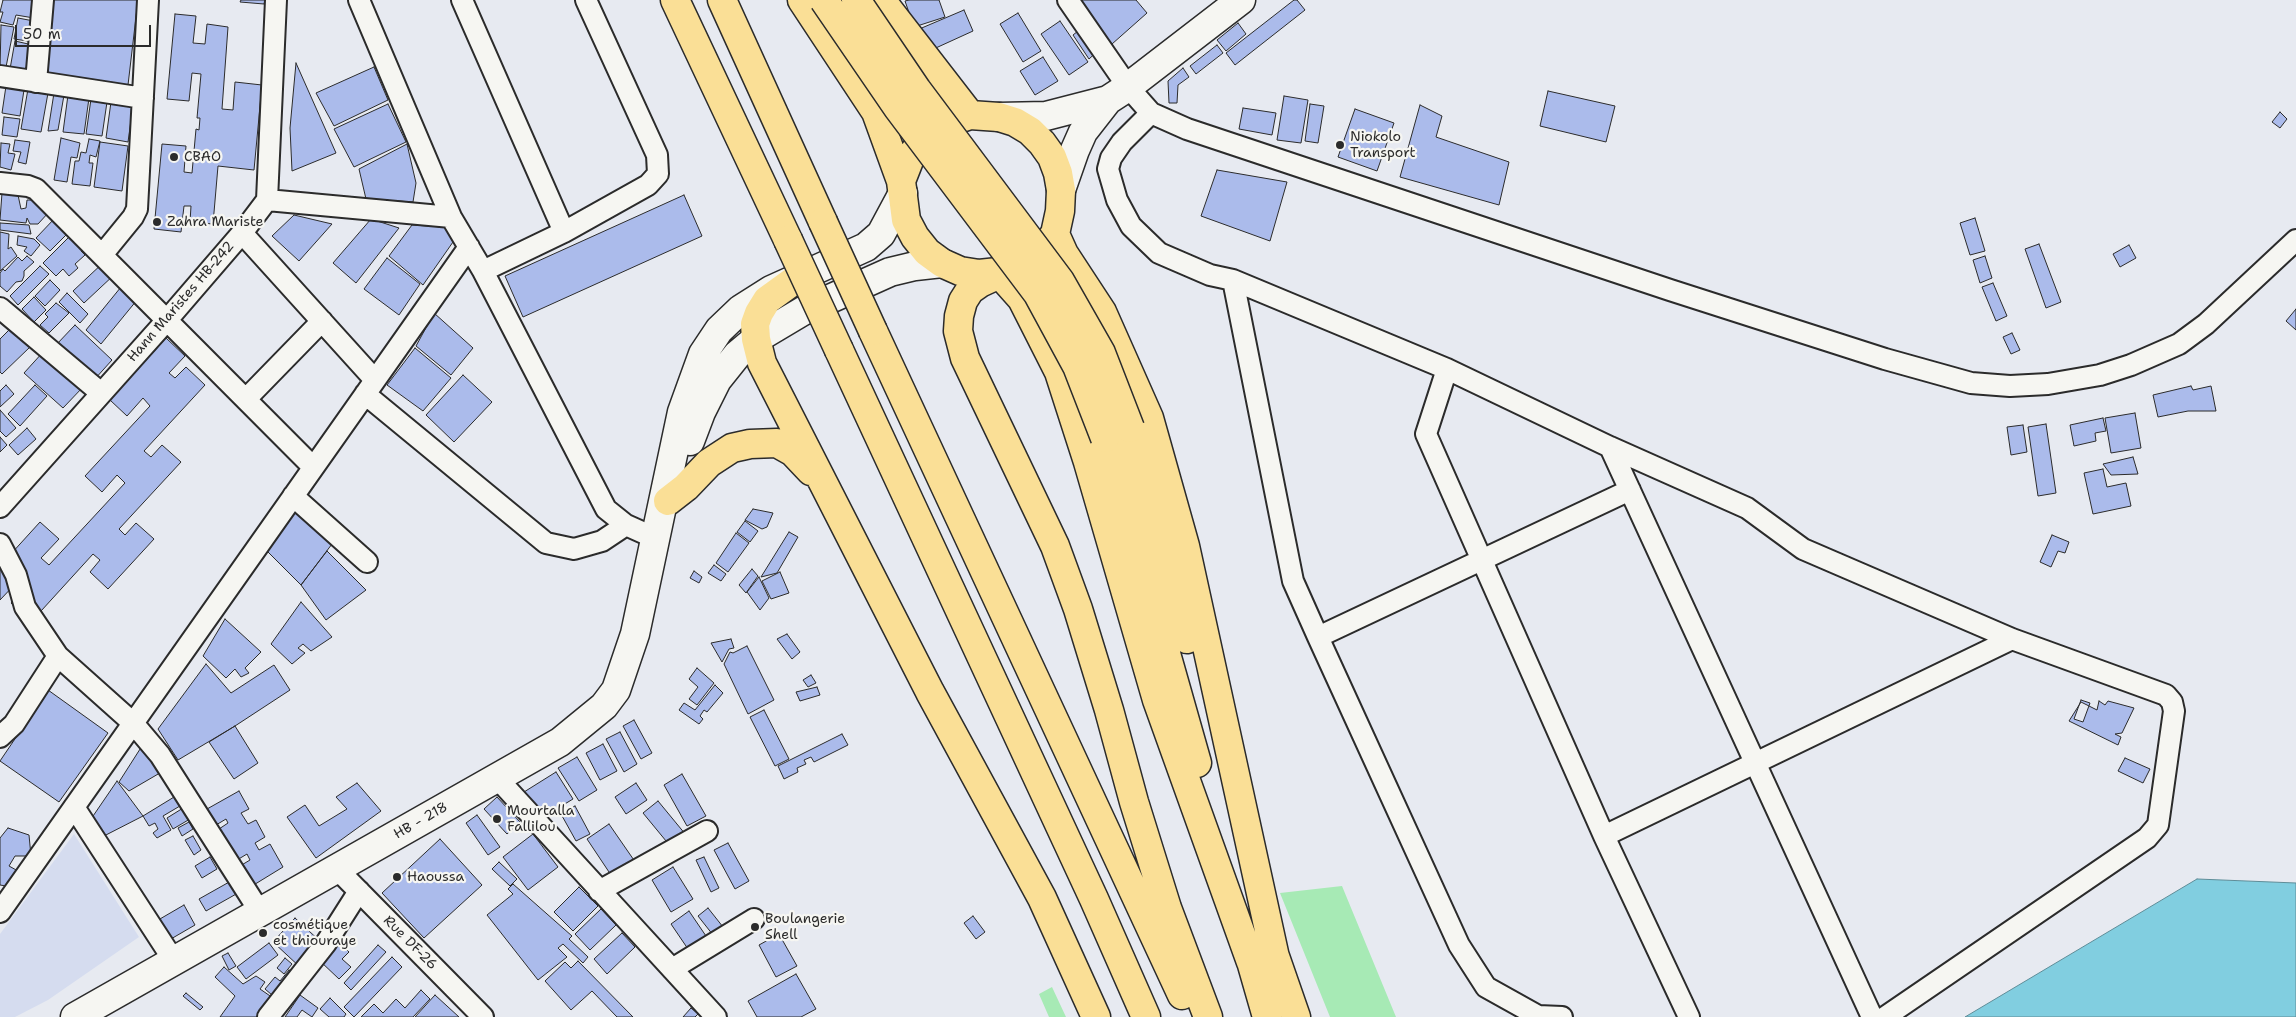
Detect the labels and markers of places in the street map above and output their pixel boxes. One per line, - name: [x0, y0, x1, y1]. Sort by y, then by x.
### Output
- place label: Niokolo Transport: [1350, 129, 1416, 162]
- marker: Niokolo Transport: [1334, 139, 1346, 151]
- place label: CBAO: [184, 149, 221, 165]
- marker: CBAO: [168, 151, 180, 163]
- place label: Zahra Mariste: [167, 214, 263, 230]
- marker: Zahra Mariste: [151, 216, 163, 228]
- place label: Mourtalla Fallilou: [507, 803, 574, 836]
- marker: Mourtalla Fallilou: [491, 813, 503, 825]
- place label: Haoussa: [407, 869, 464, 885]
- marker: Haoussa: [391, 871, 403, 883]
- place label: Boulangerie Shell: [765, 911, 845, 944]
- place label: cosmétique et thiouraye: [273, 917, 356, 950]
- marker: Boulangerie Shell: [749, 921, 761, 933]
- marker: cosmétique et thiouraye: [257, 927, 269, 939]

